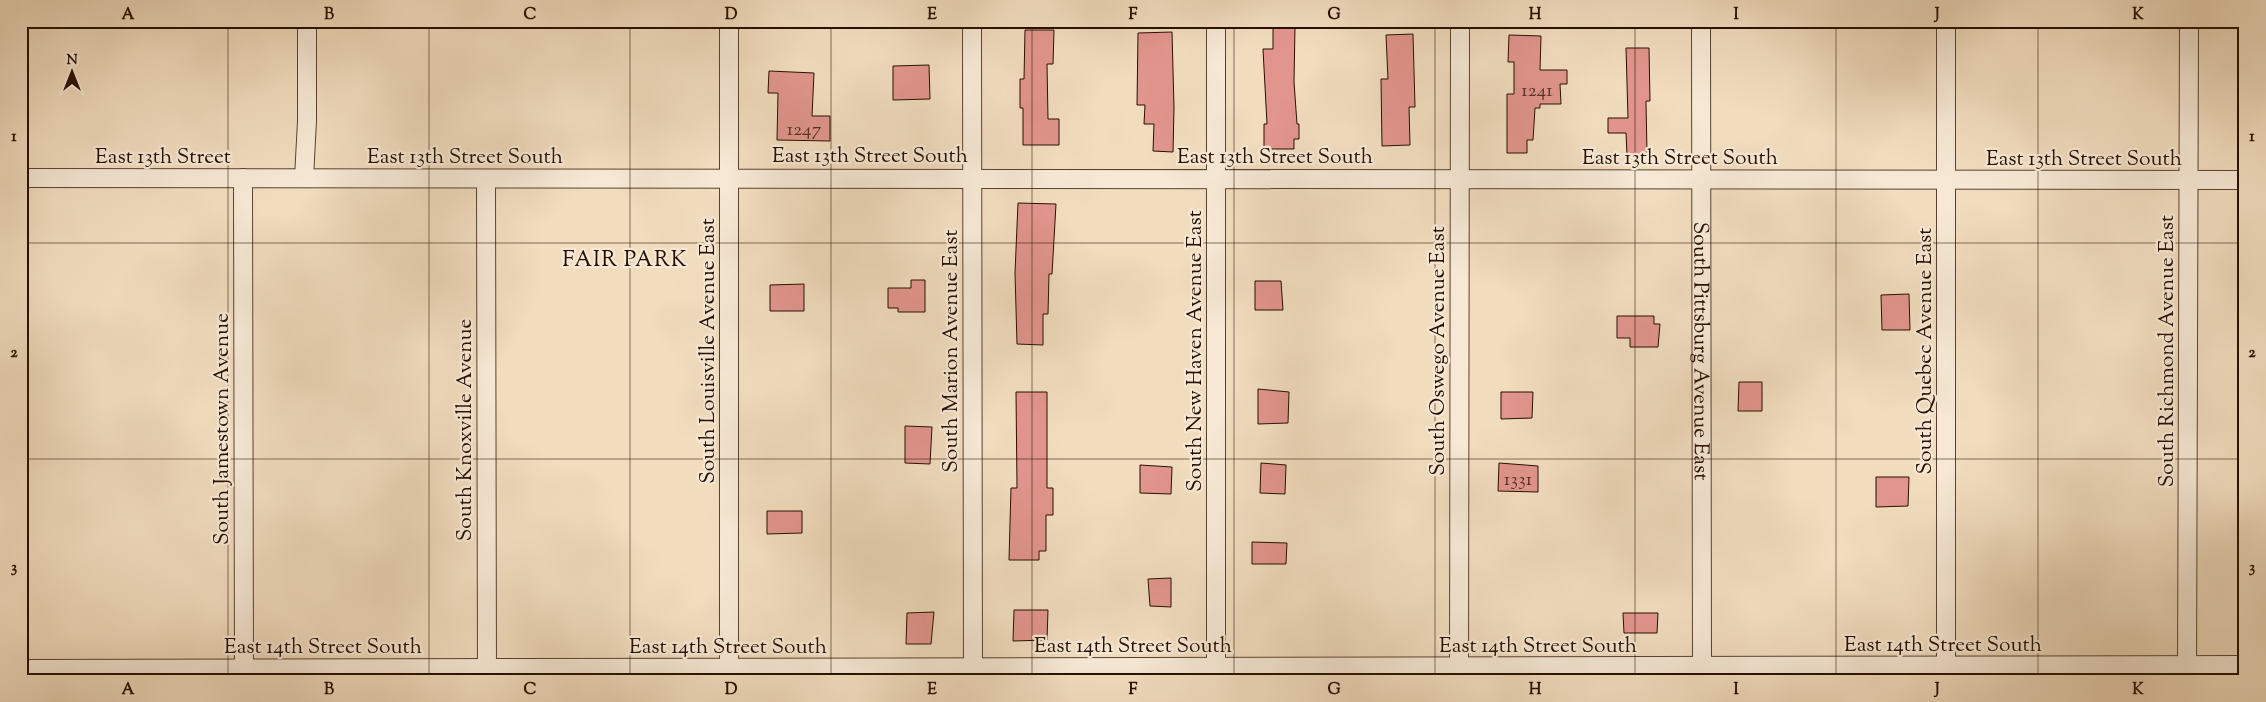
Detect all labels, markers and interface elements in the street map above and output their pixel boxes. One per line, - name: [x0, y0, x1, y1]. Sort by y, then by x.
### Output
- text: A: [122, 4, 135, 27]
- text: B: [324, 4, 334, 27]
- text: C: [524, 4, 537, 27]
- text: D: [725, 4, 738, 27]
- text: E: [927, 4, 937, 27]
- text: F: [1129, 4, 1138, 27]
- text: G: [1327, 4, 1341, 27]
- text: H: [1529, 4, 1542, 27]
- text: I: [1733, 4, 1739, 27]
- text: J: [1933, 4, 1940, 27]
- text: K: [2132, 4, 2144, 27]
- north arrow: [48, 48, 98, 98]
- text: N: [66, 51, 78, 71]
- house number: 1241: [1521, 78, 1553, 105]
- house number: 1247: [787, 117, 822, 144]
- text: 1: [11, 126, 17, 149]
- text: 1: [2249, 126, 2255, 149]
- street label: East 13th Street South: [772, 142, 968, 172]
- street label: East 13th Street: [95, 143, 231, 173]
- street label: East 13th Street South: [367, 143, 563, 173]
- street label: East 13th Street South: [1177, 143, 1373, 173]
- street label: East 13th Street South: [1582, 144, 1778, 174]
- street label: East 13th Street South: [1986, 145, 2182, 175]
- street label: South New Haven Avenue East: [1181, 210, 1211, 492]
- street label: South Richmond Avenue East: [2153, 215, 2183, 487]
- street label: South Louisville Avenue East: [694, 218, 724, 484]
- street label: South Pittsburg Avenue East: [1684, 222, 1715, 480]
- street label: South Oswego Avenue East: [1424, 226, 1454, 476]
- street label: South Quebec Avenue East: [1911, 227, 1941, 475]
- street label: South Marion Avenue East: [937, 229, 967, 473]
- district label: FAIR PARK: [562, 245, 688, 277]
- street label: South Jamestown Avenue: [208, 313, 238, 545]
- street label: South Knoxville Avenue: [451, 319, 481, 541]
- text: 2: [10, 342, 18, 365]
- text: 2: [2248, 342, 2256, 365]
- house number: 1331: [1504, 467, 1533, 494]
- text: 3: [11, 557, 18, 580]
- text: 3: [2249, 557, 2256, 580]
- street label: East 14th Street South: [1844, 631, 2042, 661]
- street label: East 14th Street South: [1034, 632, 1232, 662]
- street label: East 14th Street South: [1439, 632, 1637, 662]
- street label: East 14th Street South: [224, 633, 422, 663]
- street label: East 14th Street South: [629, 633, 827, 663]
- text: A: [122, 679, 135, 702]
- text: B: [324, 679, 334, 702]
- text: C: [524, 679, 537, 702]
- text: D: [725, 679, 738, 702]
- text: E: [927, 679, 937, 702]
- text: F: [1129, 679, 1138, 702]
- text: G: [1327, 679, 1341, 702]
- text: H: [1529, 679, 1542, 702]
- text: I: [1733, 679, 1739, 702]
- text: J: [1933, 679, 1940, 702]
- text: K: [2132, 679, 2144, 702]

